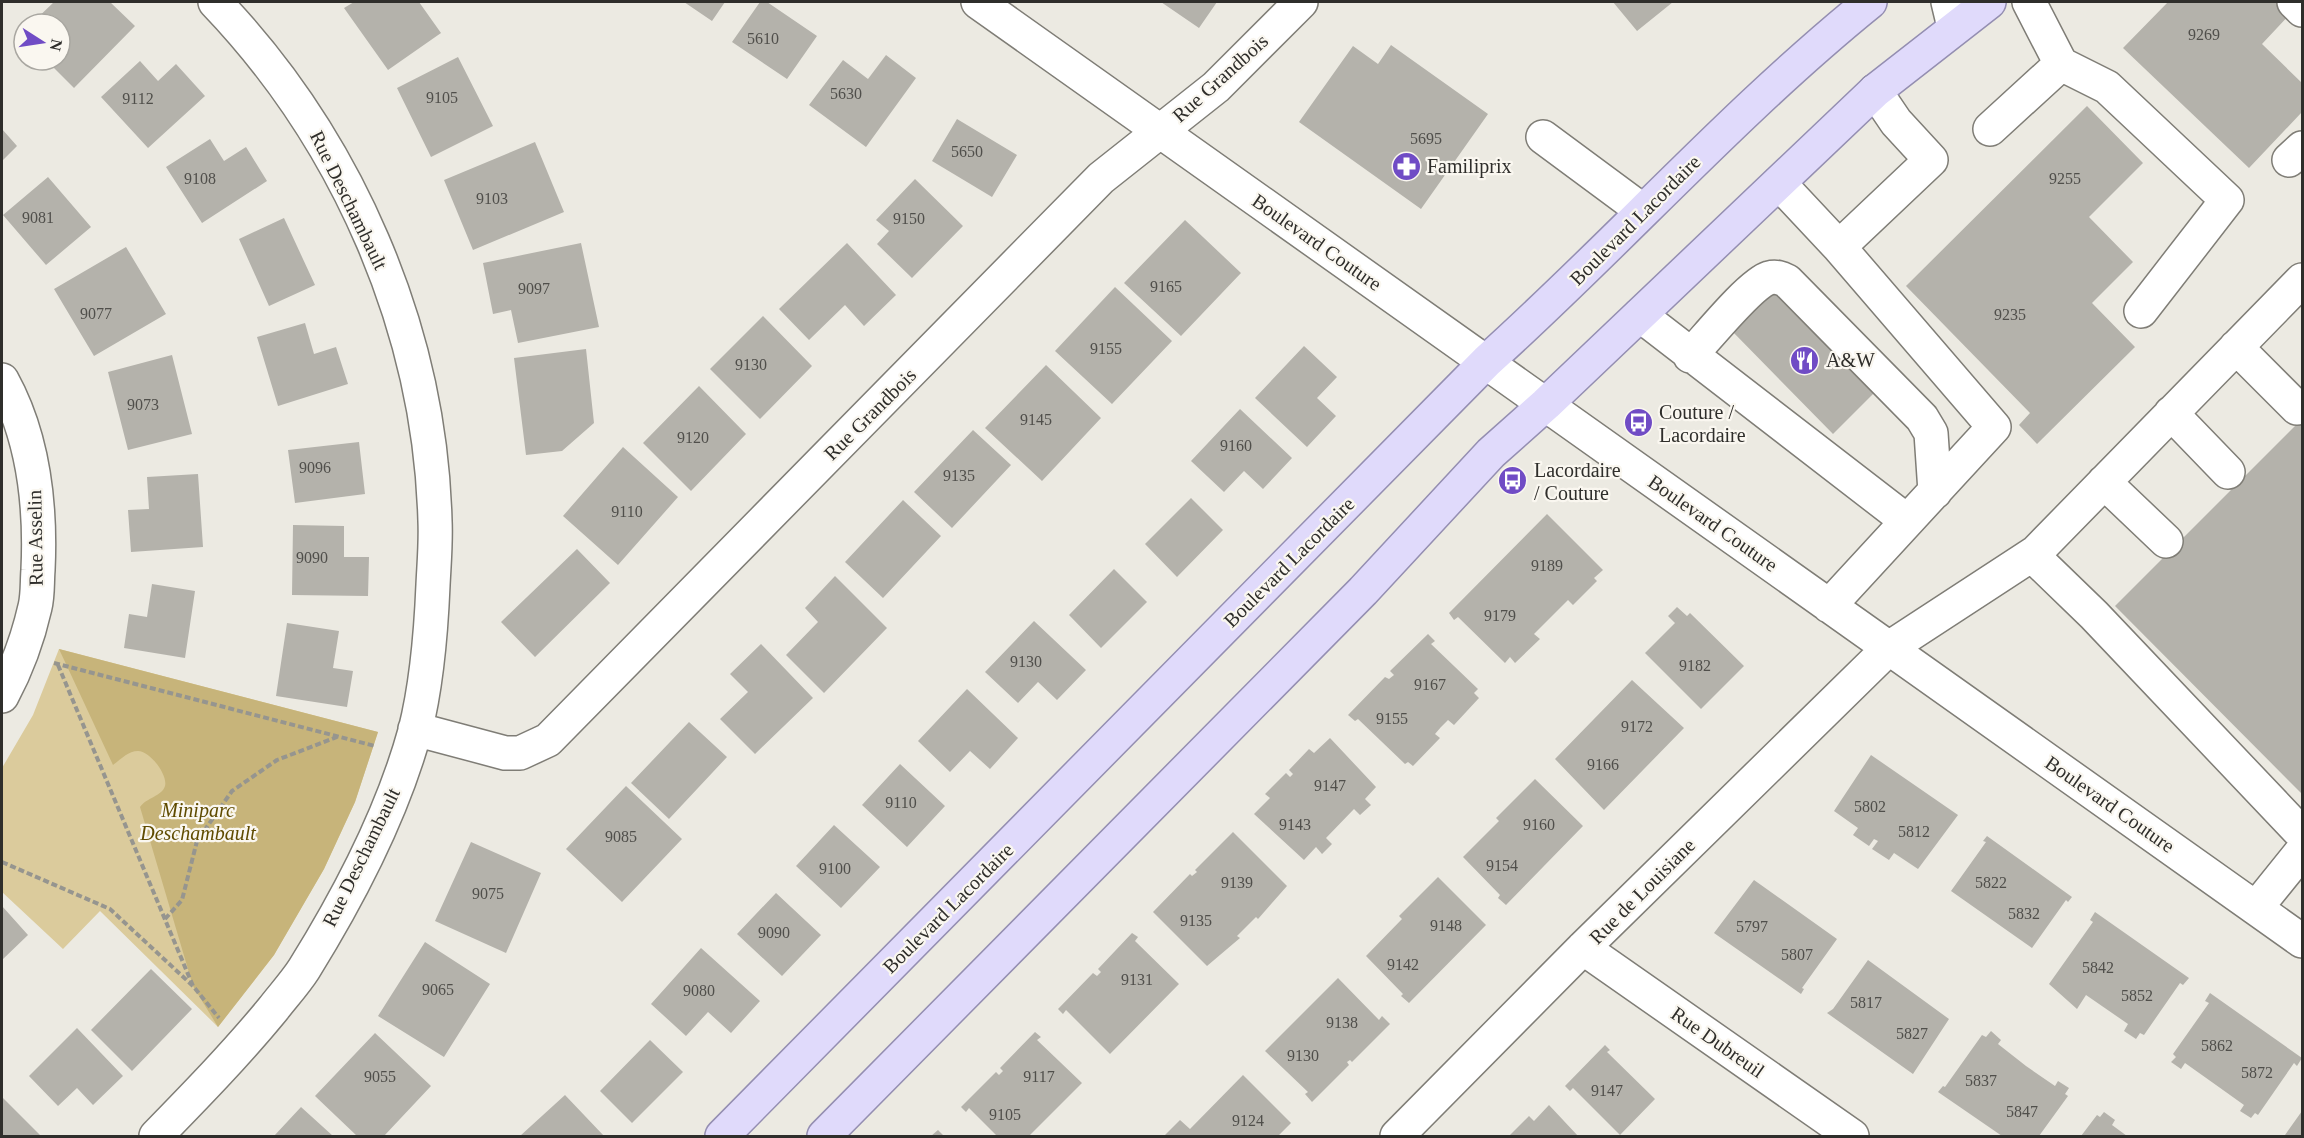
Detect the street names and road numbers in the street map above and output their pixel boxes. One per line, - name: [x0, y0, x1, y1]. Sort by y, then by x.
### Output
- street label: Rue Grandbois: [1168, 29, 1272, 127]
- street label: Rue Deschambault: [306, 127, 392, 273]
- street label: Boulevard Lacordaire: [1565, 150, 1705, 290]
- street label: Boulevard Couture: [1248, 189, 1386, 295]
- street label: Rue Grandbois: [820, 363, 921, 464]
- street label: Boulevard Couture: [1644, 470, 1782, 576]
- street label: Rue Asselin: [23, 490, 47, 586]
- street label: Boulevard Lacordaire: [1219, 492, 1359, 632]
- street label: Boulevard Couture: [2041, 751, 2179, 857]
- street label: Rue Deschambault: [318, 784, 404, 930]
- street label: Rue de Louisiane: [1585, 834, 1699, 948]
- street label: Boulevard Lacordaire: [878, 838, 1018, 978]
- street label: Rue Dubreuil: [1667, 1002, 1769, 1082]

